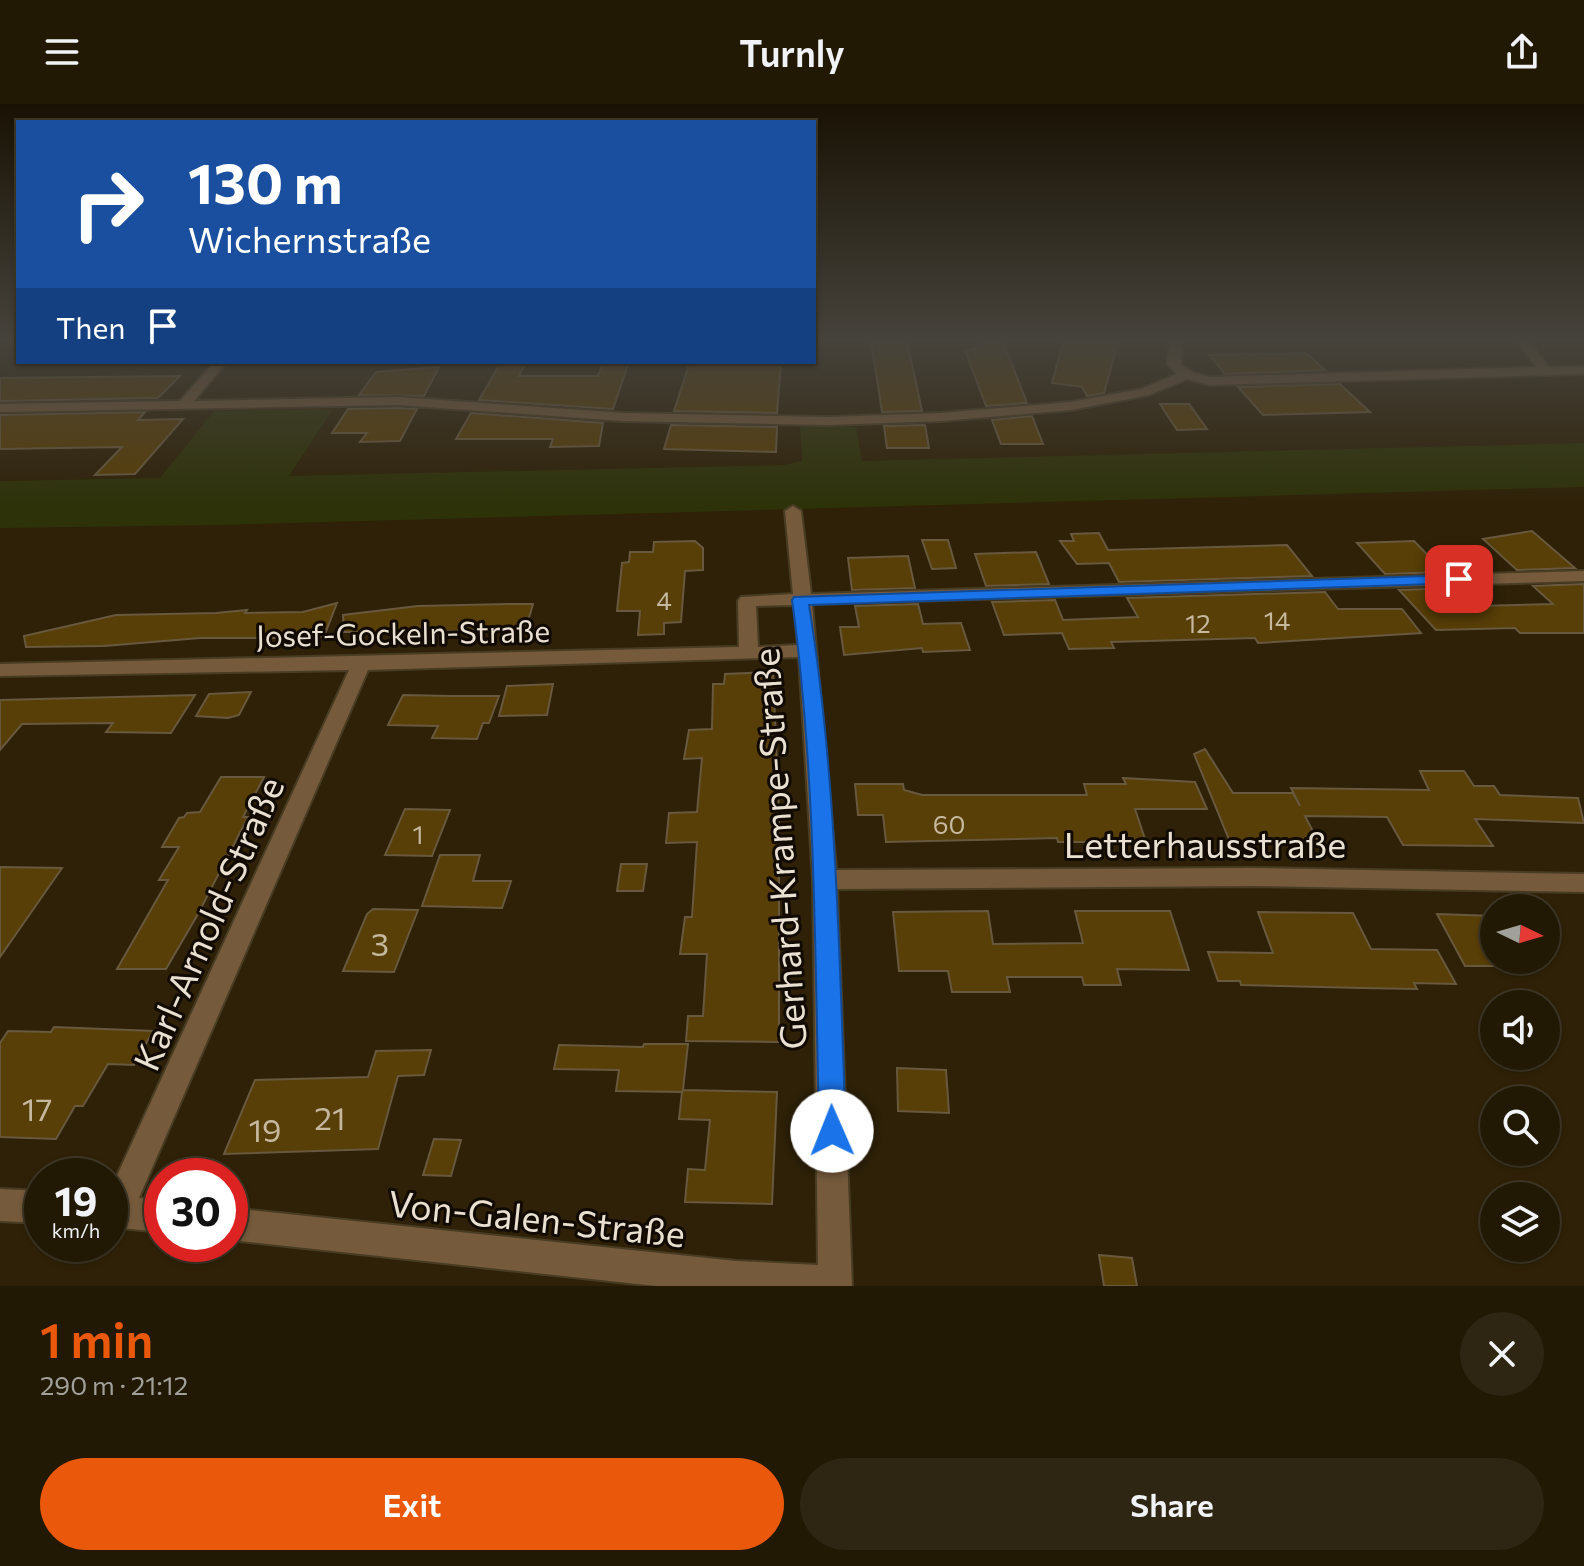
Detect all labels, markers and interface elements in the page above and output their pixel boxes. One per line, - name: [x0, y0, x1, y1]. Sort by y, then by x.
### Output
- icon: menu: [40, 30, 84, 74]
- text: Turnly: [739, 30, 845, 74]
- icon: share: [1500, 30, 1544, 74]
- text: 130 m: [188, 147, 343, 216]
- icon: right: [56, 152, 160, 256]
- text: Wichernstraße: [188, 216, 431, 260]
- icon: arrive: [141, 304, 185, 348]
- text: Then: [56, 308, 125, 345]
- pin: [1425, 545, 1493, 613]
- icon: arrive: [1437, 557, 1481, 601]
- house number: 4: [656, 584, 672, 615]
- house number: 14: [1264, 604, 1290, 635]
- house number: 12: [1185, 607, 1211, 638]
- street label: Josef-Gockeln-Straße: [256, 611, 550, 653]
- street label: Gerhard-Krampe-Straße: [742, 647, 814, 1051]
- street label: Karl-Arnold-Straße: [122, 769, 292, 1077]
- house number: 60: [933, 808, 965, 839]
- house number: 1: [412, 818, 424, 849]
- street label: Letterhausstraße: [1064, 821, 1346, 865]
- north arrow: [1480, 894, 1560, 974]
- map controls: [1480, 894, 1560, 1262]
- house number: 3: [371, 923, 389, 963]
- button: sound: [1480, 990, 1560, 1070]
- button: search: [1480, 1086, 1560, 1166]
- house number: 17: [22, 1088, 52, 1128]
- position arrow: [790, 1089, 874, 1173]
- house number: 21: [314, 1097, 346, 1137]
- house number: 19: [248, 1109, 282, 1149]
- speed limit sign: 30: [144, 1158, 248, 1262]
- text: 19: [55, 1175, 97, 1224]
- street label: Von-Galen-Straße: [387, 1180, 687, 1254]
- button: layers: [1480, 1182, 1560, 1262]
- text: km/h: [52, 1218, 100, 1242]
- text: 1 min: [40, 1309, 153, 1368]
- button: close: [1460, 1312, 1544, 1396]
- text: 290 m · 21:12: [40, 1369, 188, 1400]
- button: Exit: [40, 1458, 784, 1550]
- button: Share: [800, 1458, 1544, 1550]

